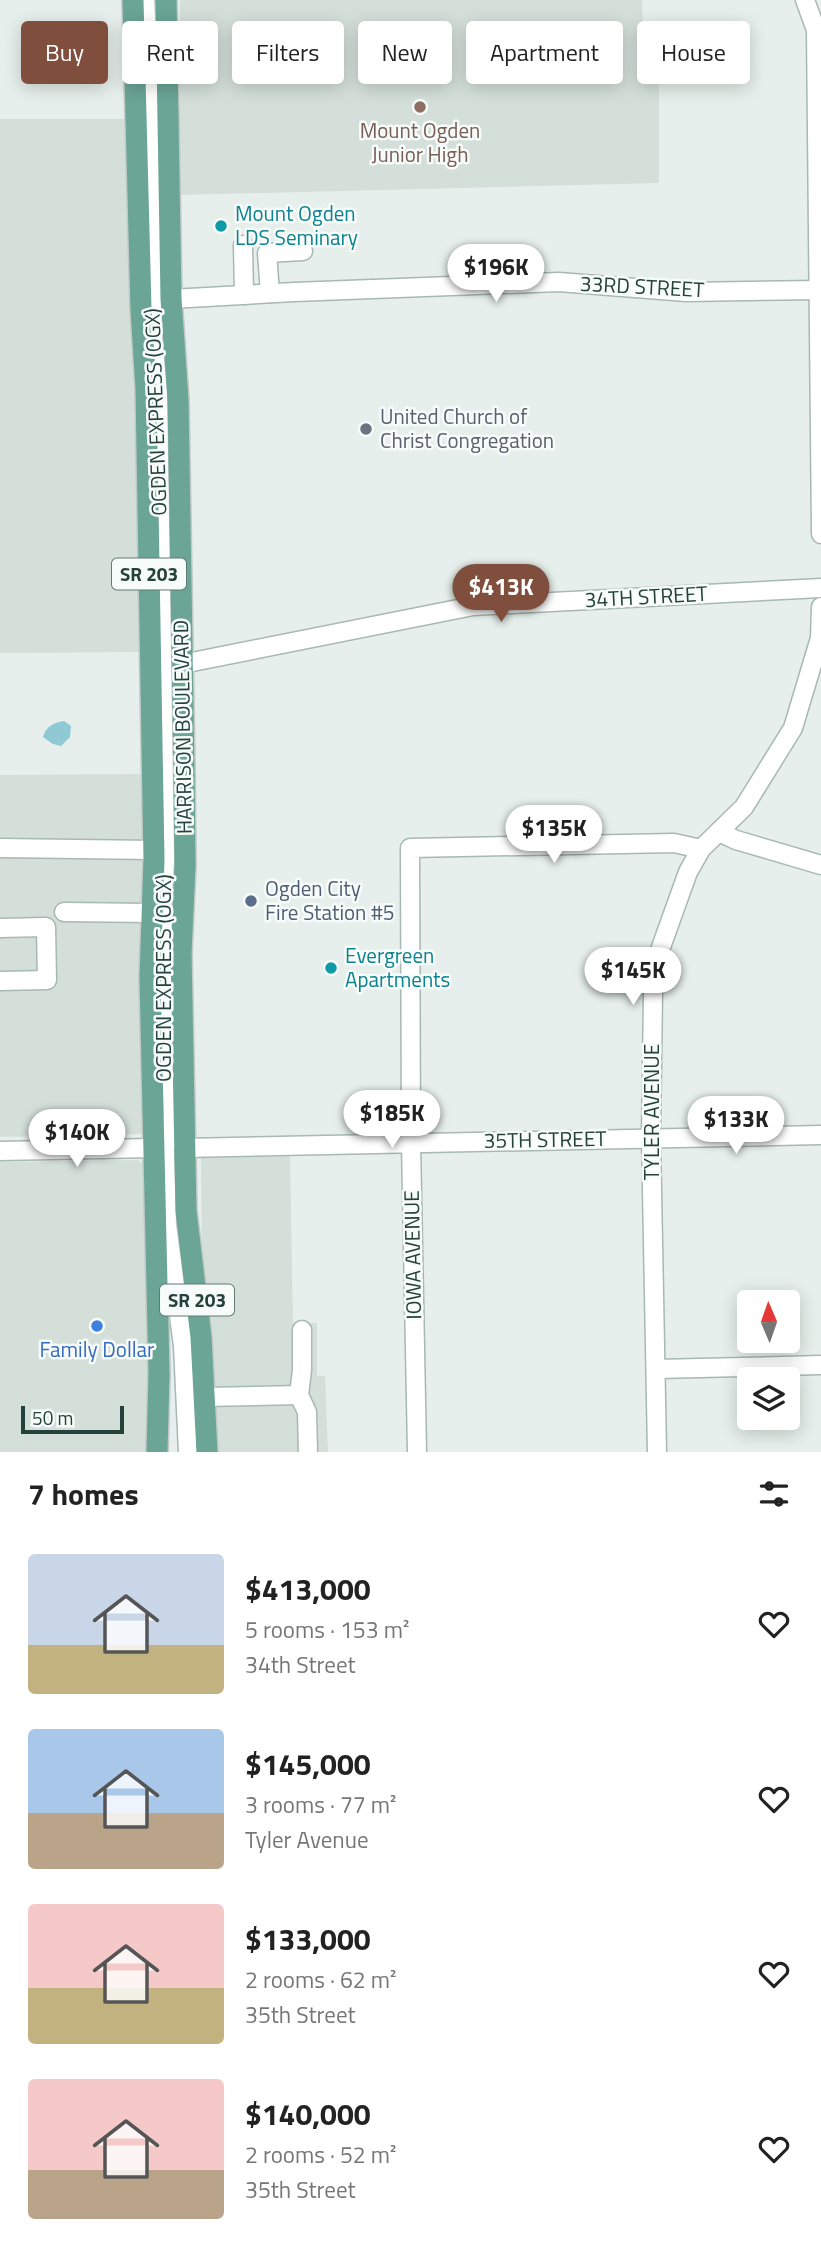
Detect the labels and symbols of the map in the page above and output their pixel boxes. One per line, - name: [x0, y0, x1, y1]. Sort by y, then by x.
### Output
- marker: Mount Ogden Junior High: [412, 99, 428, 115]
- place label: Mount Ogden Junior High: [360, 114, 480, 170]
- place label: Mount Ogden LDS Seminary: [235, 197, 358, 253]
- marker: Mount Ogden LDS Seminary: [213, 218, 229, 234]
- pin: $196K: [447, 244, 545, 304]
- street label: 33RD STREET: [579, 267, 705, 305]
- street label: OGDEN EXPRESS (OGX): [135, 308, 175, 516]
- place label: United Church of Christ Congregation: [380, 400, 554, 456]
- marker: United Church of Christ Congregation: [358, 421, 374, 437]
- road number: SR 203: [112, 558, 186, 590]
- pin: $413K: [452, 564, 550, 624]
- street label: 34TH STREET: [584, 577, 708, 615]
- street label: HARRISON BOULEVARD: [164, 620, 200, 834]
- pin: $135K: [505, 806, 603, 865]
- place label: Ogden City Fire Station #5: [265, 872, 395, 928]
- street label: OGDEN EXPRESS (OGX): [147, 874, 179, 1082]
- marker: Ogden City Fire Station #5: [243, 893, 259, 909]
- place label: Evergreen Apartments: [345, 939, 450, 995]
- pin: $145K: [584, 948, 682, 1007]
- marker: Evergreen Apartments: [323, 960, 339, 976]
- street label: TYLER AVENUE: [635, 1044, 667, 1180]
- pin: $185K: [343, 1090, 441, 1150]
- pin: $133K: [687, 1096, 785, 1156]
- pin: $140K: [28, 1110, 126, 1169]
- street label: 35TH STREET: [483, 1122, 607, 1156]
- street label: IOWA AVENUE: [395, 1190, 429, 1320]
- road number: SR 203: [160, 1284, 234, 1316]
- north arrow: [737, 1290, 800, 1353]
- marker: Family Dollar: [89, 1318, 105, 1334]
- place label: Family Dollar: [40, 1333, 154, 1365]
- scale bar: [21, 1403, 124, 1435]

